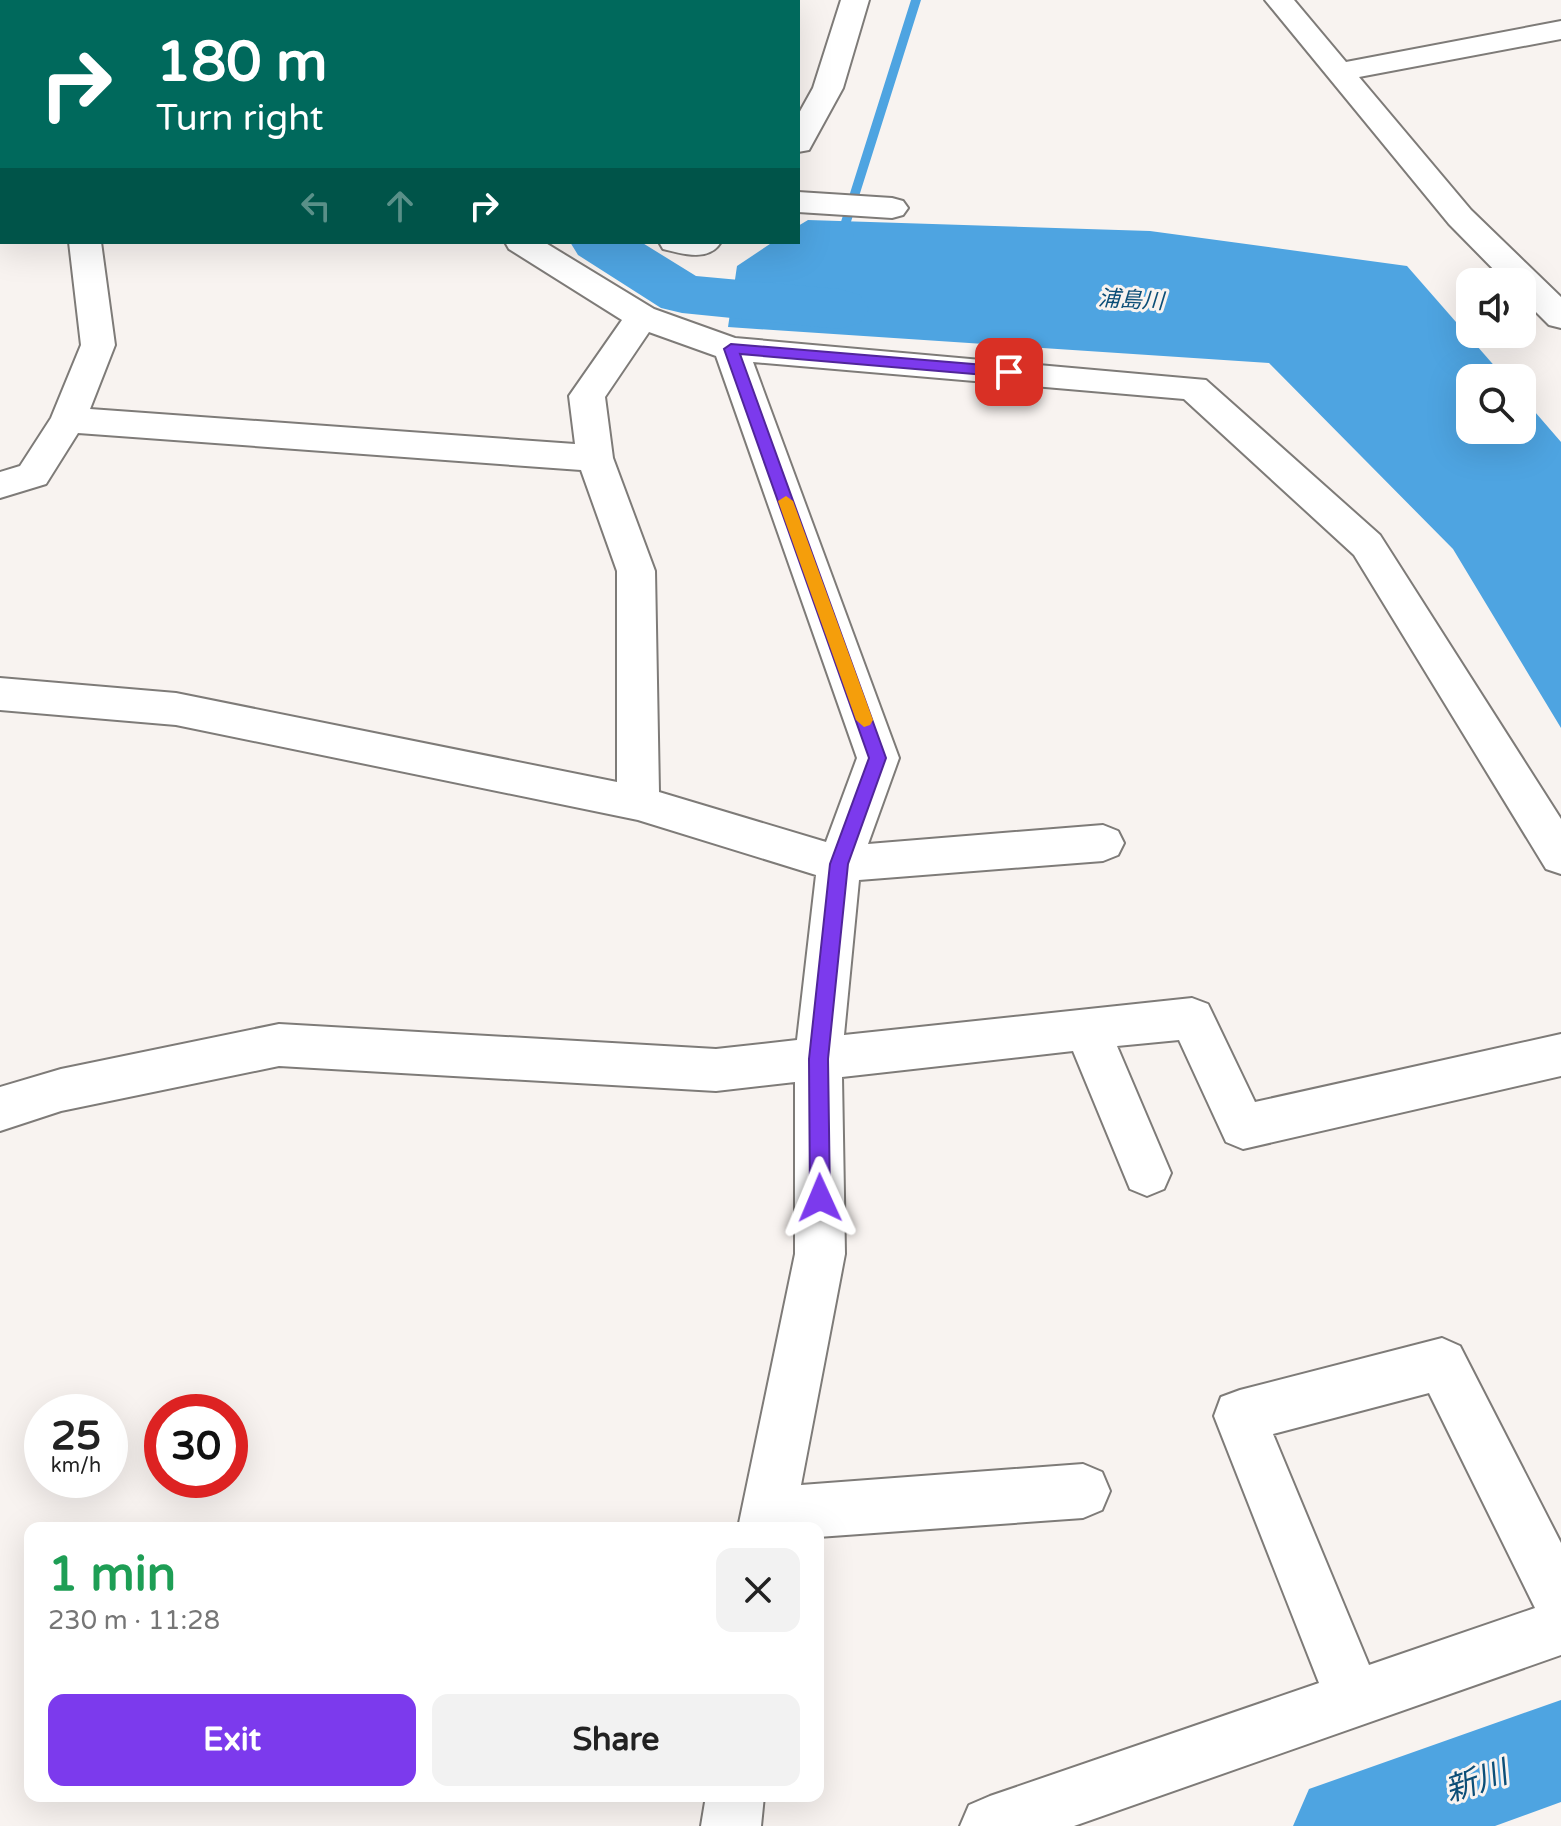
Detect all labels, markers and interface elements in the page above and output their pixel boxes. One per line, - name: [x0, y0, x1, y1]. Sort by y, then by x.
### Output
- text: 180 m: [156, 29, 327, 96]
- icon: right: [24, 32, 128, 136]
- text: Turn right: [156, 97, 323, 140]
- icon: left: [294, 184, 338, 228]
- icon: ahead: [378, 184, 422, 228]
- icon: right: [462, 184, 506, 228]
- map controls: [1456, 268, 1536, 444]
- button: sound: [1456, 268, 1536, 348]
- water label: 浦島川: [1097, 285, 1167, 315]
- pin: [975, 338, 1043, 406]
- icon: arrive: [987, 350, 1031, 394]
- button: search: [1456, 364, 1536, 444]
- position arrow: [778, 1156, 862, 1240]
- speed limit sign: 30: [144, 1394, 248, 1498]
- text: 25: [51, 1412, 101, 1460]
- text: km/h: [51, 1454, 101, 1478]
- text: 1 min: [48, 1546, 176, 1604]
- button: close: [716, 1548, 800, 1632]
- text: 230 m · 11:28: [48, 1605, 220, 1636]
- button: Exit: [48, 1694, 416, 1786]
- button: Share: [432, 1694, 800, 1786]
- water label: 新川: [1440, 1753, 1516, 1810]

